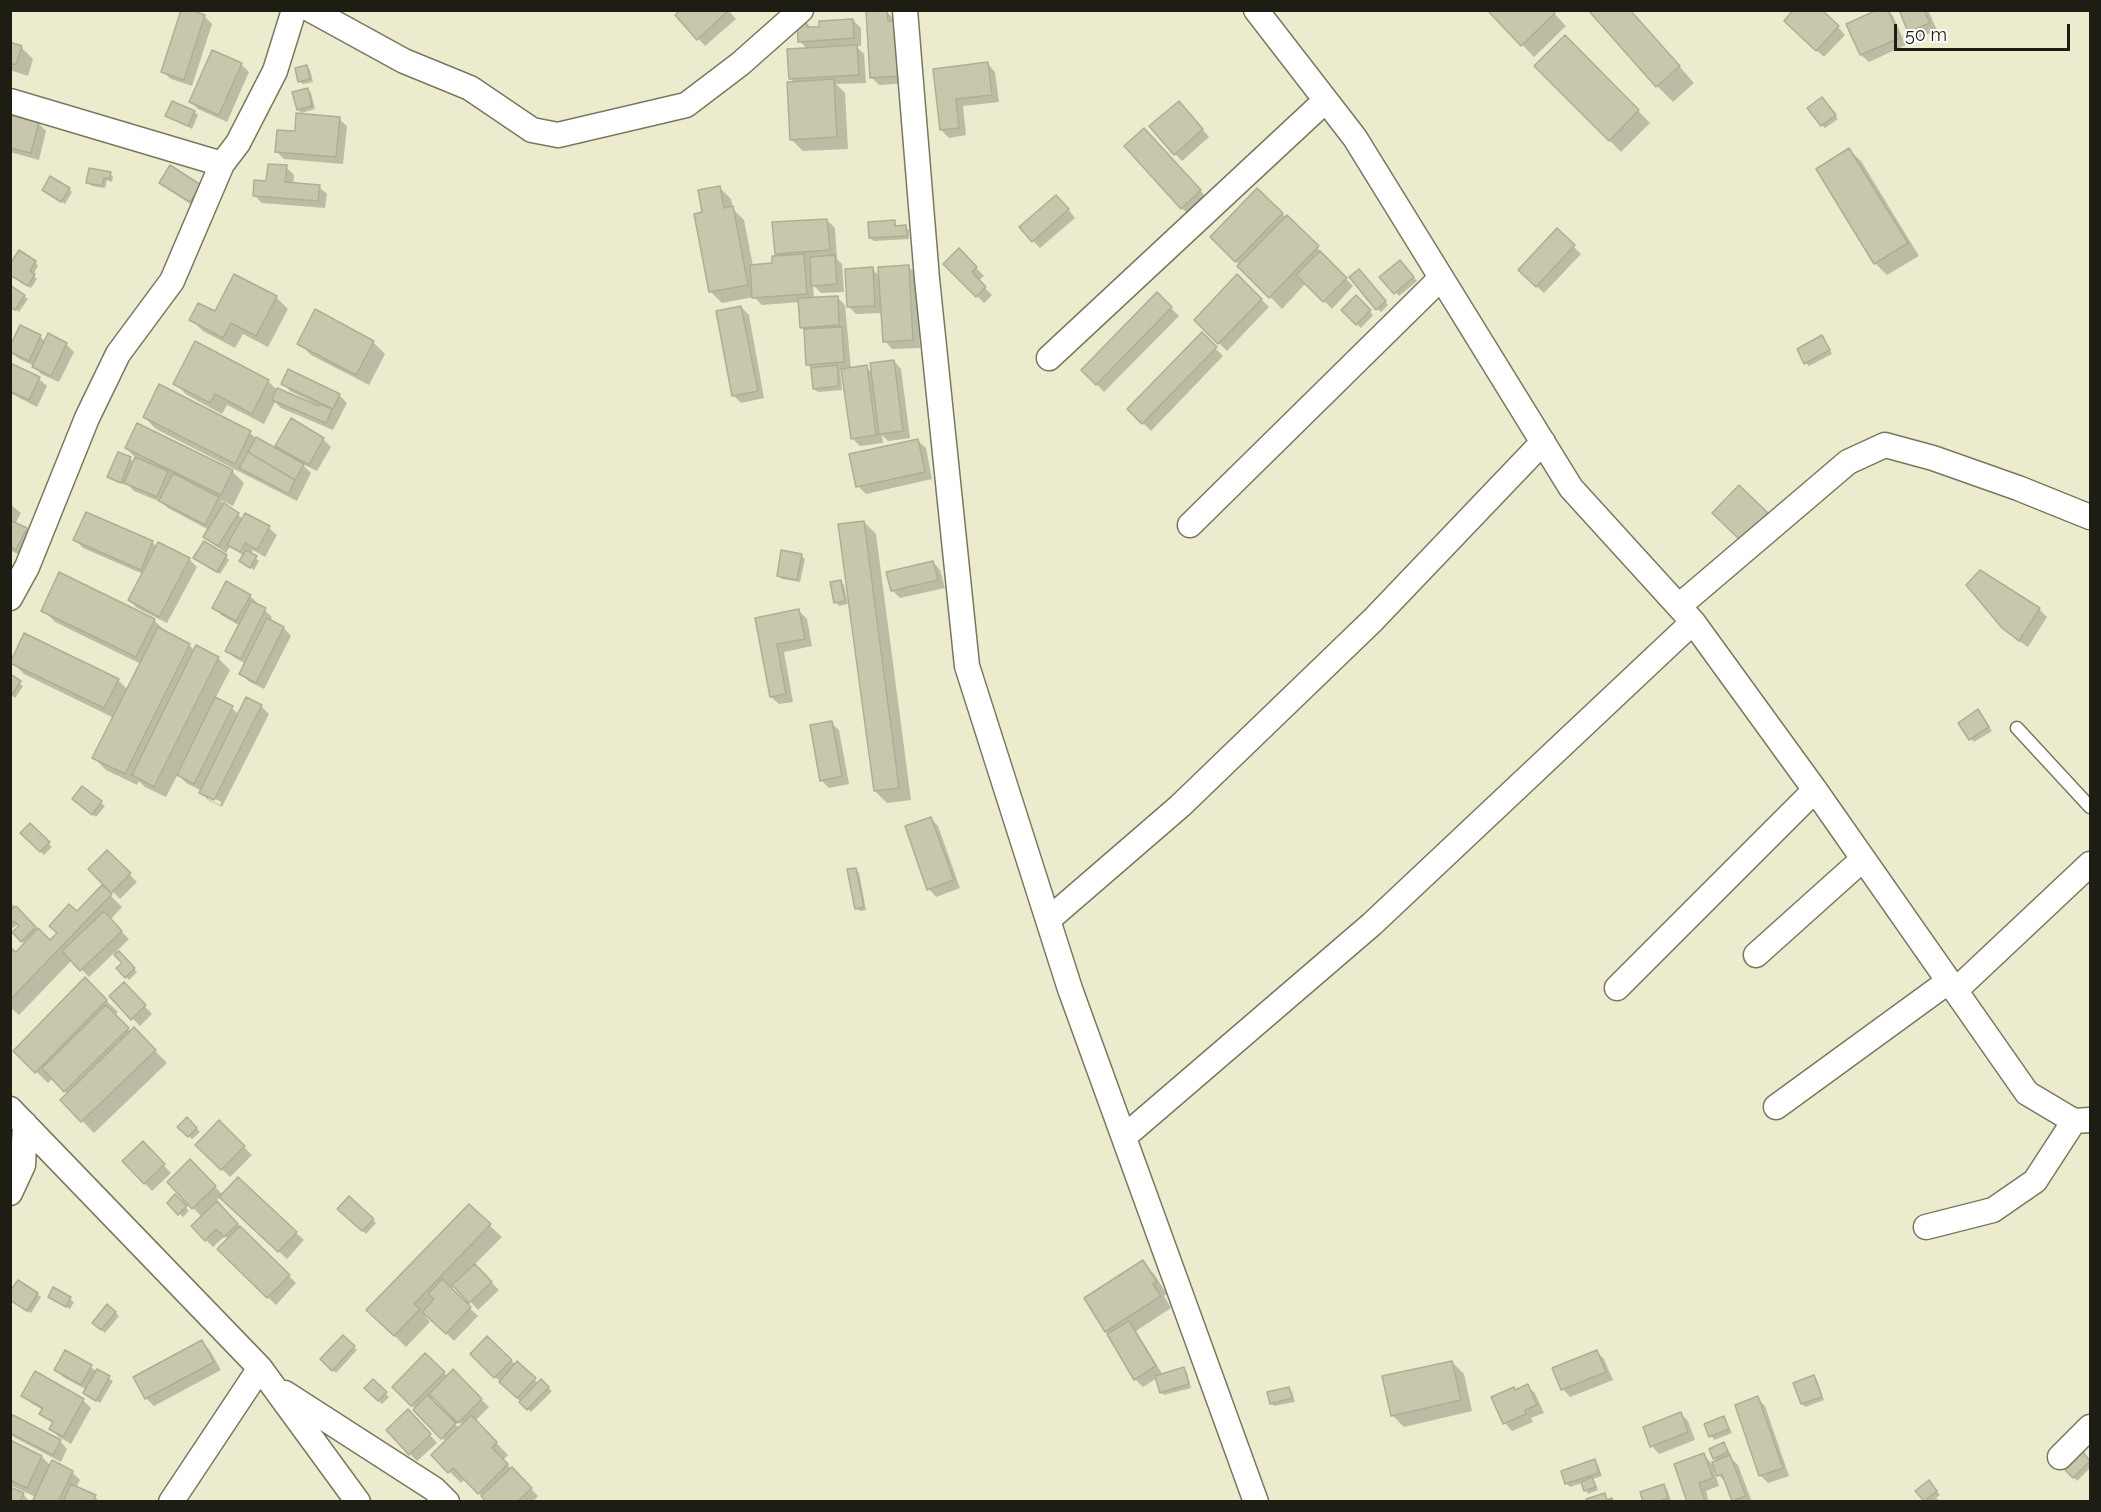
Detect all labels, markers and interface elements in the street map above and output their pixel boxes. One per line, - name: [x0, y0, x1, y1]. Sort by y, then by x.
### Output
- scale bar: [1897, 12, 2072, 50]
- text: 50 m: [1905, 24, 1947, 45]

